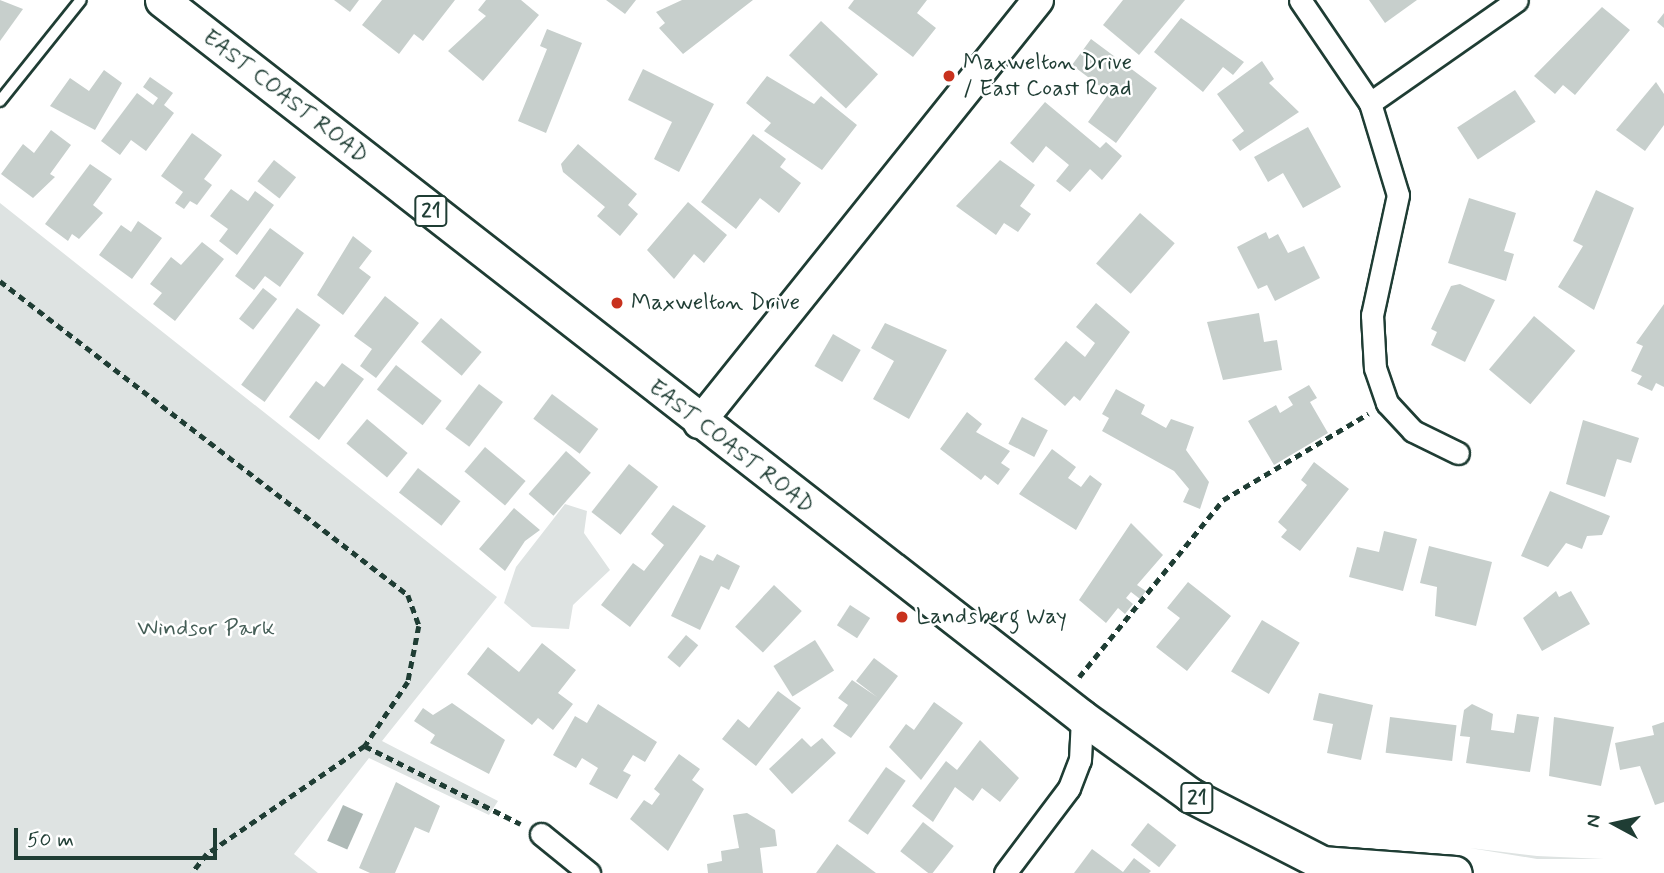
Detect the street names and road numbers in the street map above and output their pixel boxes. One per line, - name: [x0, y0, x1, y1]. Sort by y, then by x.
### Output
- street label: EAST COAST ROAD: [198, 25, 372, 169]
- road number: 21: [414, 194, 448, 228]
- street label: EAST COAST ROAD: [644, 375, 818, 519]
- road number: 21: [1180, 780, 1214, 816]

